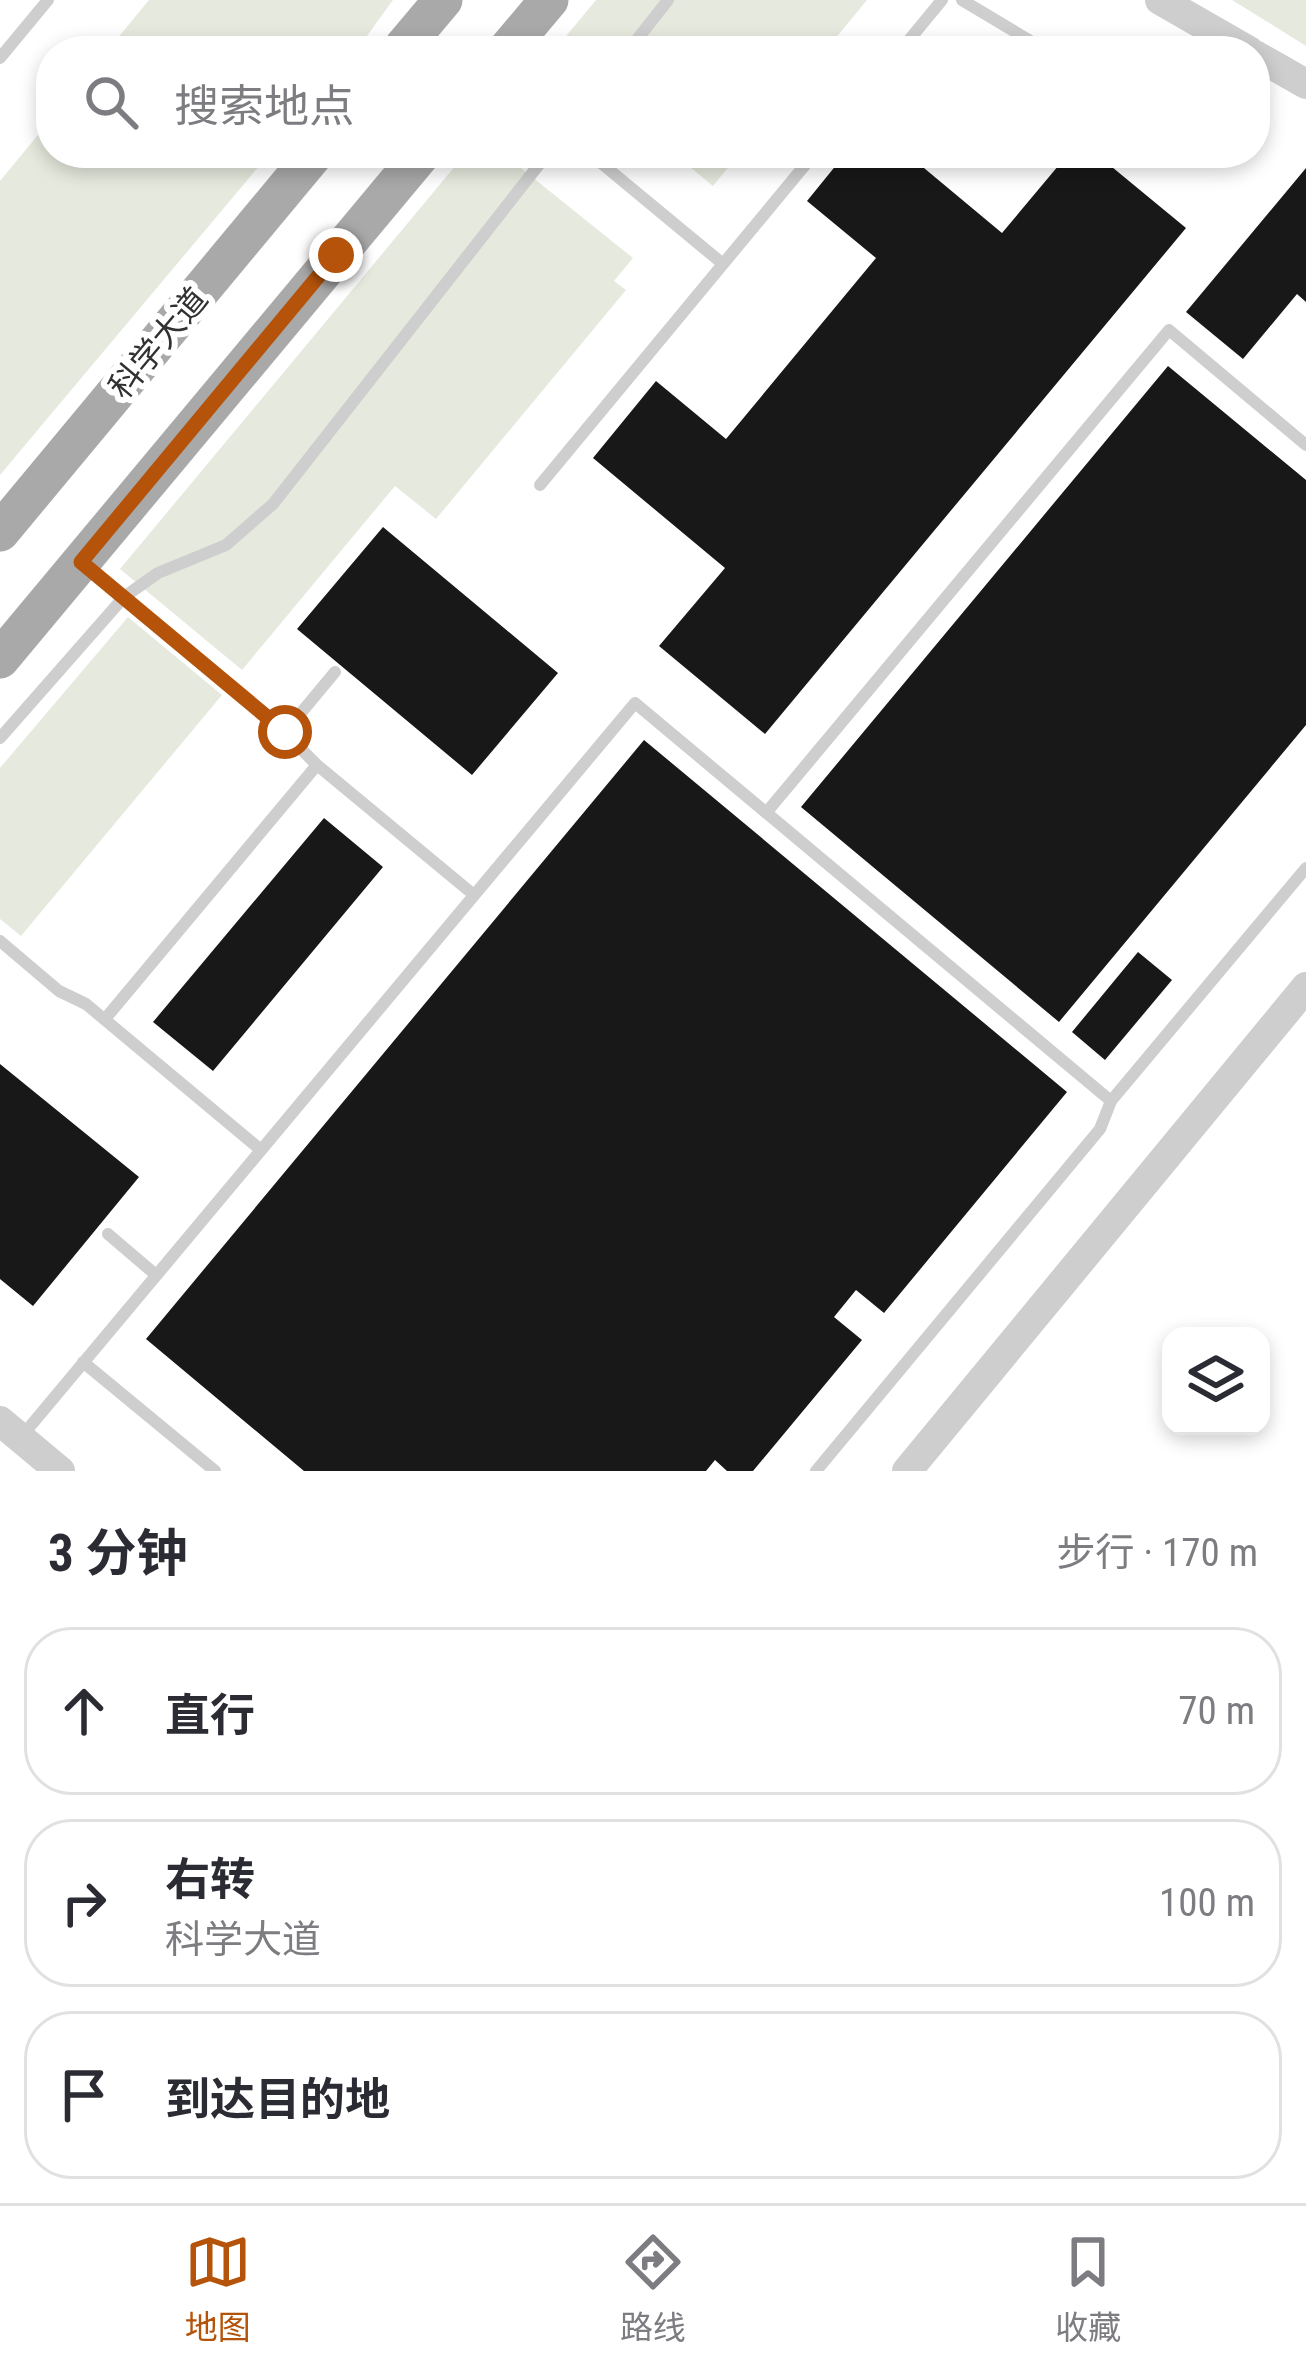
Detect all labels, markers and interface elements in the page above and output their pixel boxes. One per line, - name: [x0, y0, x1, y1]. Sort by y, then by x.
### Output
- search box: [36, 36, 1270, 168]
- icon: search: [78, 69, 144, 135]
- text: 搜索地点: [174, 80, 354, 133]
- route end: [309, 228, 363, 282]
- street label: 科学大道: [101, 280, 215, 406]
- route start: [258, 705, 312, 759]
- map controls: [1162, 1327, 1270, 1435]
- button: layers: [1162, 1327, 1270, 1435]
- text: 3 分钟: [48, 1524, 188, 1583]
- text: 步行 · 170 m: [1057, 1530, 1258, 1576]
- icon: ahead: [51, 1678, 117, 1744]
- text: 70 m: [1178, 1688, 1255, 1734]
- text: 直行: [165, 1689, 255, 1742]
- text: 右转: [165, 1853, 255, 1906]
- icon: right: [51, 1870, 117, 1936]
- text: 100 m: [1159, 1880, 1255, 1926]
- text: 科学大道: [165, 1917, 321, 1963]
- icon: arrive: [51, 2062, 117, 2128]
- text: 到达目的地: [165, 2073, 390, 2126]
- tab: 地图: [185, 2229, 251, 2349]
- tab: 路线: [620, 2229, 686, 2349]
- tab: 收藏: [1055, 2229, 1121, 2349]

